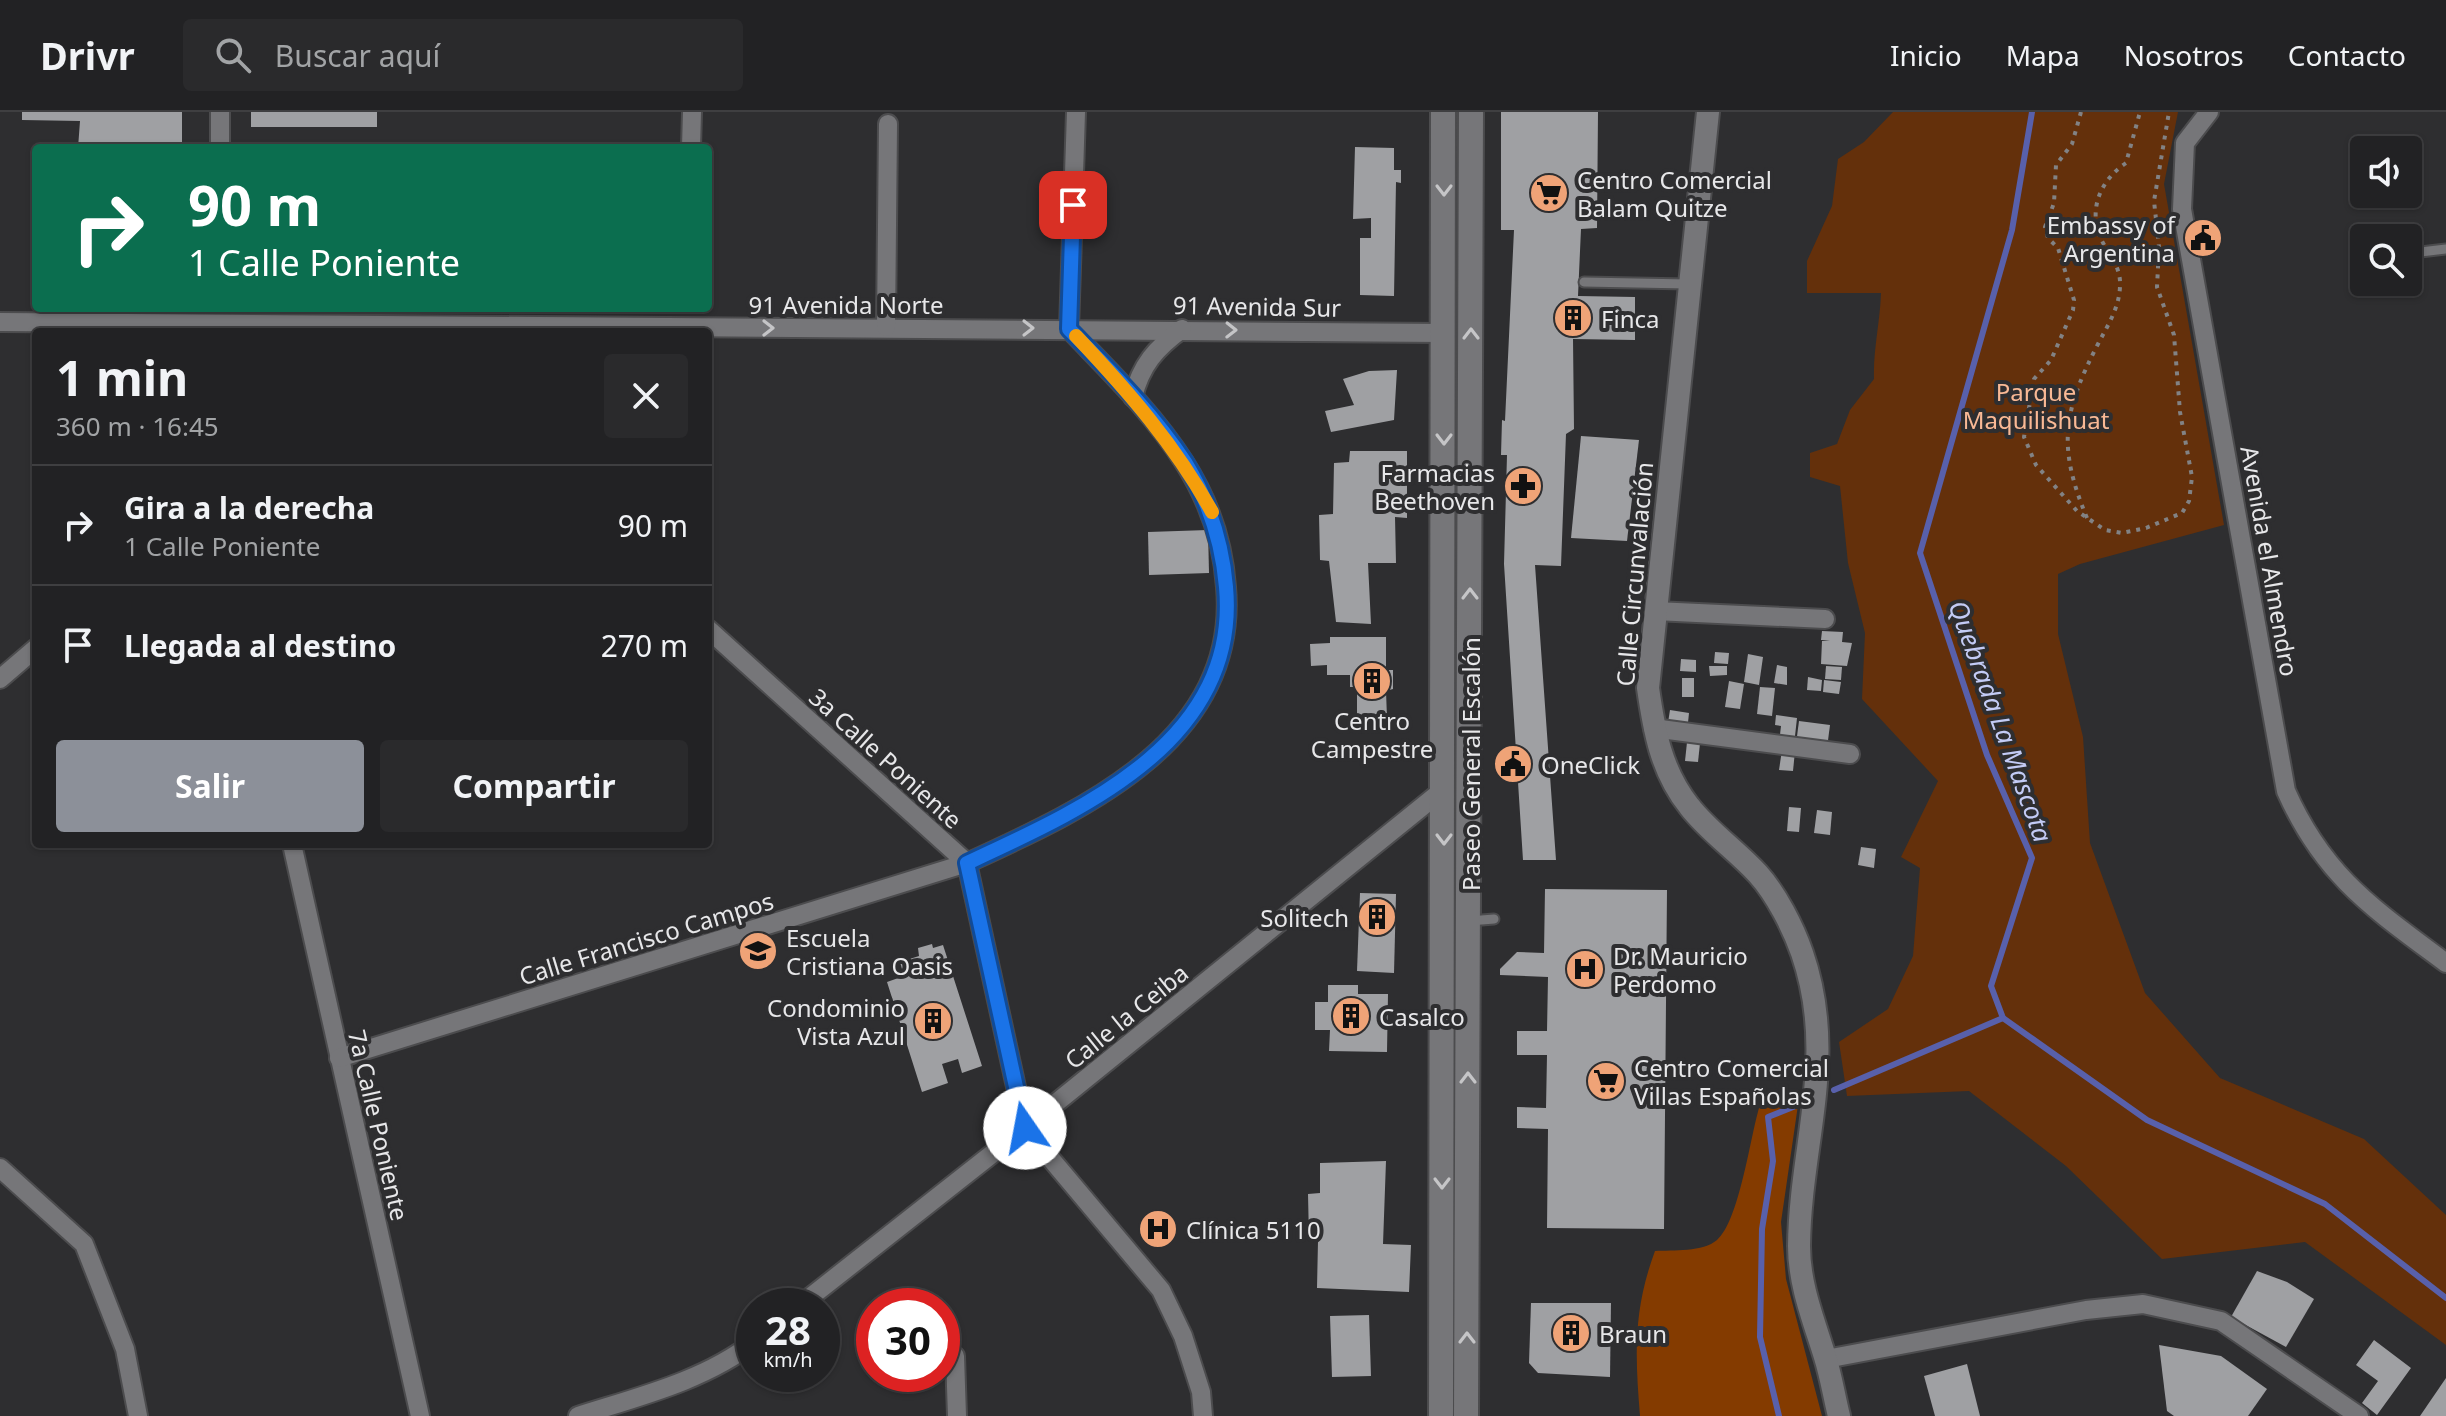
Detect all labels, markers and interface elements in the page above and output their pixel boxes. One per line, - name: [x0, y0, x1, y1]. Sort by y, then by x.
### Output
- search box: [183, 19, 743, 91]
- text: Drivr: [40, 29, 135, 81]
- icon: search: [211, 33, 255, 77]
- text: Buscar aquí: [275, 35, 440, 76]
- text: Inicio: [1890, 36, 1962, 74]
- text: Mapa: [2006, 36, 2080, 74]
- text: Nosotros: [2124, 36, 2244, 74]
- text: Contacto: [2288, 36, 2406, 74]
- map controls: [2350, 136, 2422, 296]
- button: sound: [2350, 136, 2422, 208]
- place label: Centro Comercial Balam Quitze: [1577, 163, 1772, 224]
- text: 90 m: [188, 166, 321, 242]
- pin: [1039, 171, 1107, 239]
- supermarket icon: Centro Comercial Balam Quitze: [1528, 172, 1570, 214]
- icon: right: [56, 176, 160, 280]
- icon: arrive: [1051, 183, 1095, 227]
- one-way arrow: [1435, 184, 1453, 197]
- place label: Embassy of Argentina: [2047, 208, 2177, 269]
- public building icon: Embassy of Argentina: [2182, 217, 2224, 259]
- button: search: [2350, 224, 2422, 296]
- text: 1 Calle Poniente: [188, 238, 460, 287]
- street label: 91 Avenida Norte: [748, 288, 944, 321]
- street label: 91 Avenida Sur: [1173, 288, 1341, 324]
- building icon: Finca: [1552, 297, 1594, 339]
- place label: Finca: [1601, 302, 1659, 335]
- one-way arrow: [762, 319, 775, 337]
- one-way arrow: [1022, 319, 1035, 337]
- one-way arrow: [1225, 321, 1238, 338]
- one-way arrow: [1462, 327, 1480, 340]
- text: 1 min: [56, 345, 188, 410]
- button: close: [604, 354, 688, 438]
- park label: Parque Maquilishuat: [1963, 375, 2110, 436]
- text: 360 m · 16:45: [56, 408, 219, 444]
- one-way arrow: [1435, 433, 1453, 446]
- street label: Avenida el Almendro: [2233, 443, 2307, 679]
- place label: Farmacias Beethoven: [1374, 456, 1495, 517]
- street label: Calle Circunvalación: [1608, 460, 1660, 688]
- pharmacy icon: Farmacias Beethoven: [1502, 465, 1544, 507]
- text: Gira a la derecha: [124, 487, 374, 528]
- icon: right: [56, 503, 100, 547]
- text: 90 m: [618, 505, 688, 546]
- text: 1 Calle Poniente: [124, 528, 321, 564]
- one-way arrow: [1461, 587, 1479, 600]
- water label: Quebrada La Mascota: [1941, 595, 2062, 847]
- icon: arrive: [56, 623, 100, 667]
- text: Llegada al destino: [124, 625, 396, 666]
- text: 270 m: [601, 625, 688, 666]
- street label: Paseo General Escalón: [1454, 637, 1487, 891]
- building icon: Centro Campestre: [1351, 660, 1393, 702]
- street label: 3a Calle Poniente: [803, 681, 969, 835]
- place label: Centro Campestre: [1311, 704, 1433, 765]
- button: Salir: [56, 740, 364, 832]
- button: Compartir: [380, 740, 688, 832]
- public building icon: OneClick: [1492, 743, 1534, 785]
- place label: OneClick: [1541, 748, 1640, 781]
- one-way arrow: [1435, 833, 1453, 846]
- street label: Calle Francisco Campos: [515, 884, 777, 992]
- building icon: Solitech: [1356, 896, 1398, 938]
- place label: Solitech: [1260, 901, 1349, 934]
- place label: Escuela Cristiana Oasis: [786, 921, 953, 982]
- school or university icon: Escuela Cristiana Oasis: [737, 930, 779, 972]
- place label: Dr. Mauricio Perdomo: [1613, 939, 1748, 1000]
- hospital icon: Dr. Mauricio Perdomo: [1564, 948, 1606, 990]
- street label: Calle la Ceiba: [1057, 956, 1195, 1076]
- place label: Condominio Vista Azul: [767, 991, 905, 1052]
- building icon: Casalco: [1330, 995, 1372, 1037]
- building icon: Condominio Vista Azul: [912, 1000, 954, 1042]
- place label: Casalco: [1379, 1000, 1465, 1033]
- street label: 7a Calle Poniente: [341, 1026, 417, 1224]
- place label: Centro Comercial Villas Españolas: [1634, 1051, 1829, 1112]
- supermarket icon: Centro Comercial Villas Españolas: [1585, 1060, 1627, 1102]
- one-way arrow: [1460, 1071, 1477, 1084]
- position arrow: [983, 1086, 1067, 1170]
- one-way arrow: [1433, 1177, 1451, 1190]
- hospital icon: Clínica 5110: [1137, 1208, 1179, 1250]
- place label: Clínica 5110: [1186, 1213, 1321, 1246]
- speed limit sign: 30: [856, 1288, 960, 1392]
- text: 28: [765, 1302, 811, 1357]
- building icon: Braun: [1550, 1312, 1592, 1354]
- place label: Braun: [1599, 1317, 1667, 1350]
- one-way arrow: [1458, 1331, 1476, 1344]
- text: km/h: [763, 1346, 813, 1373]

